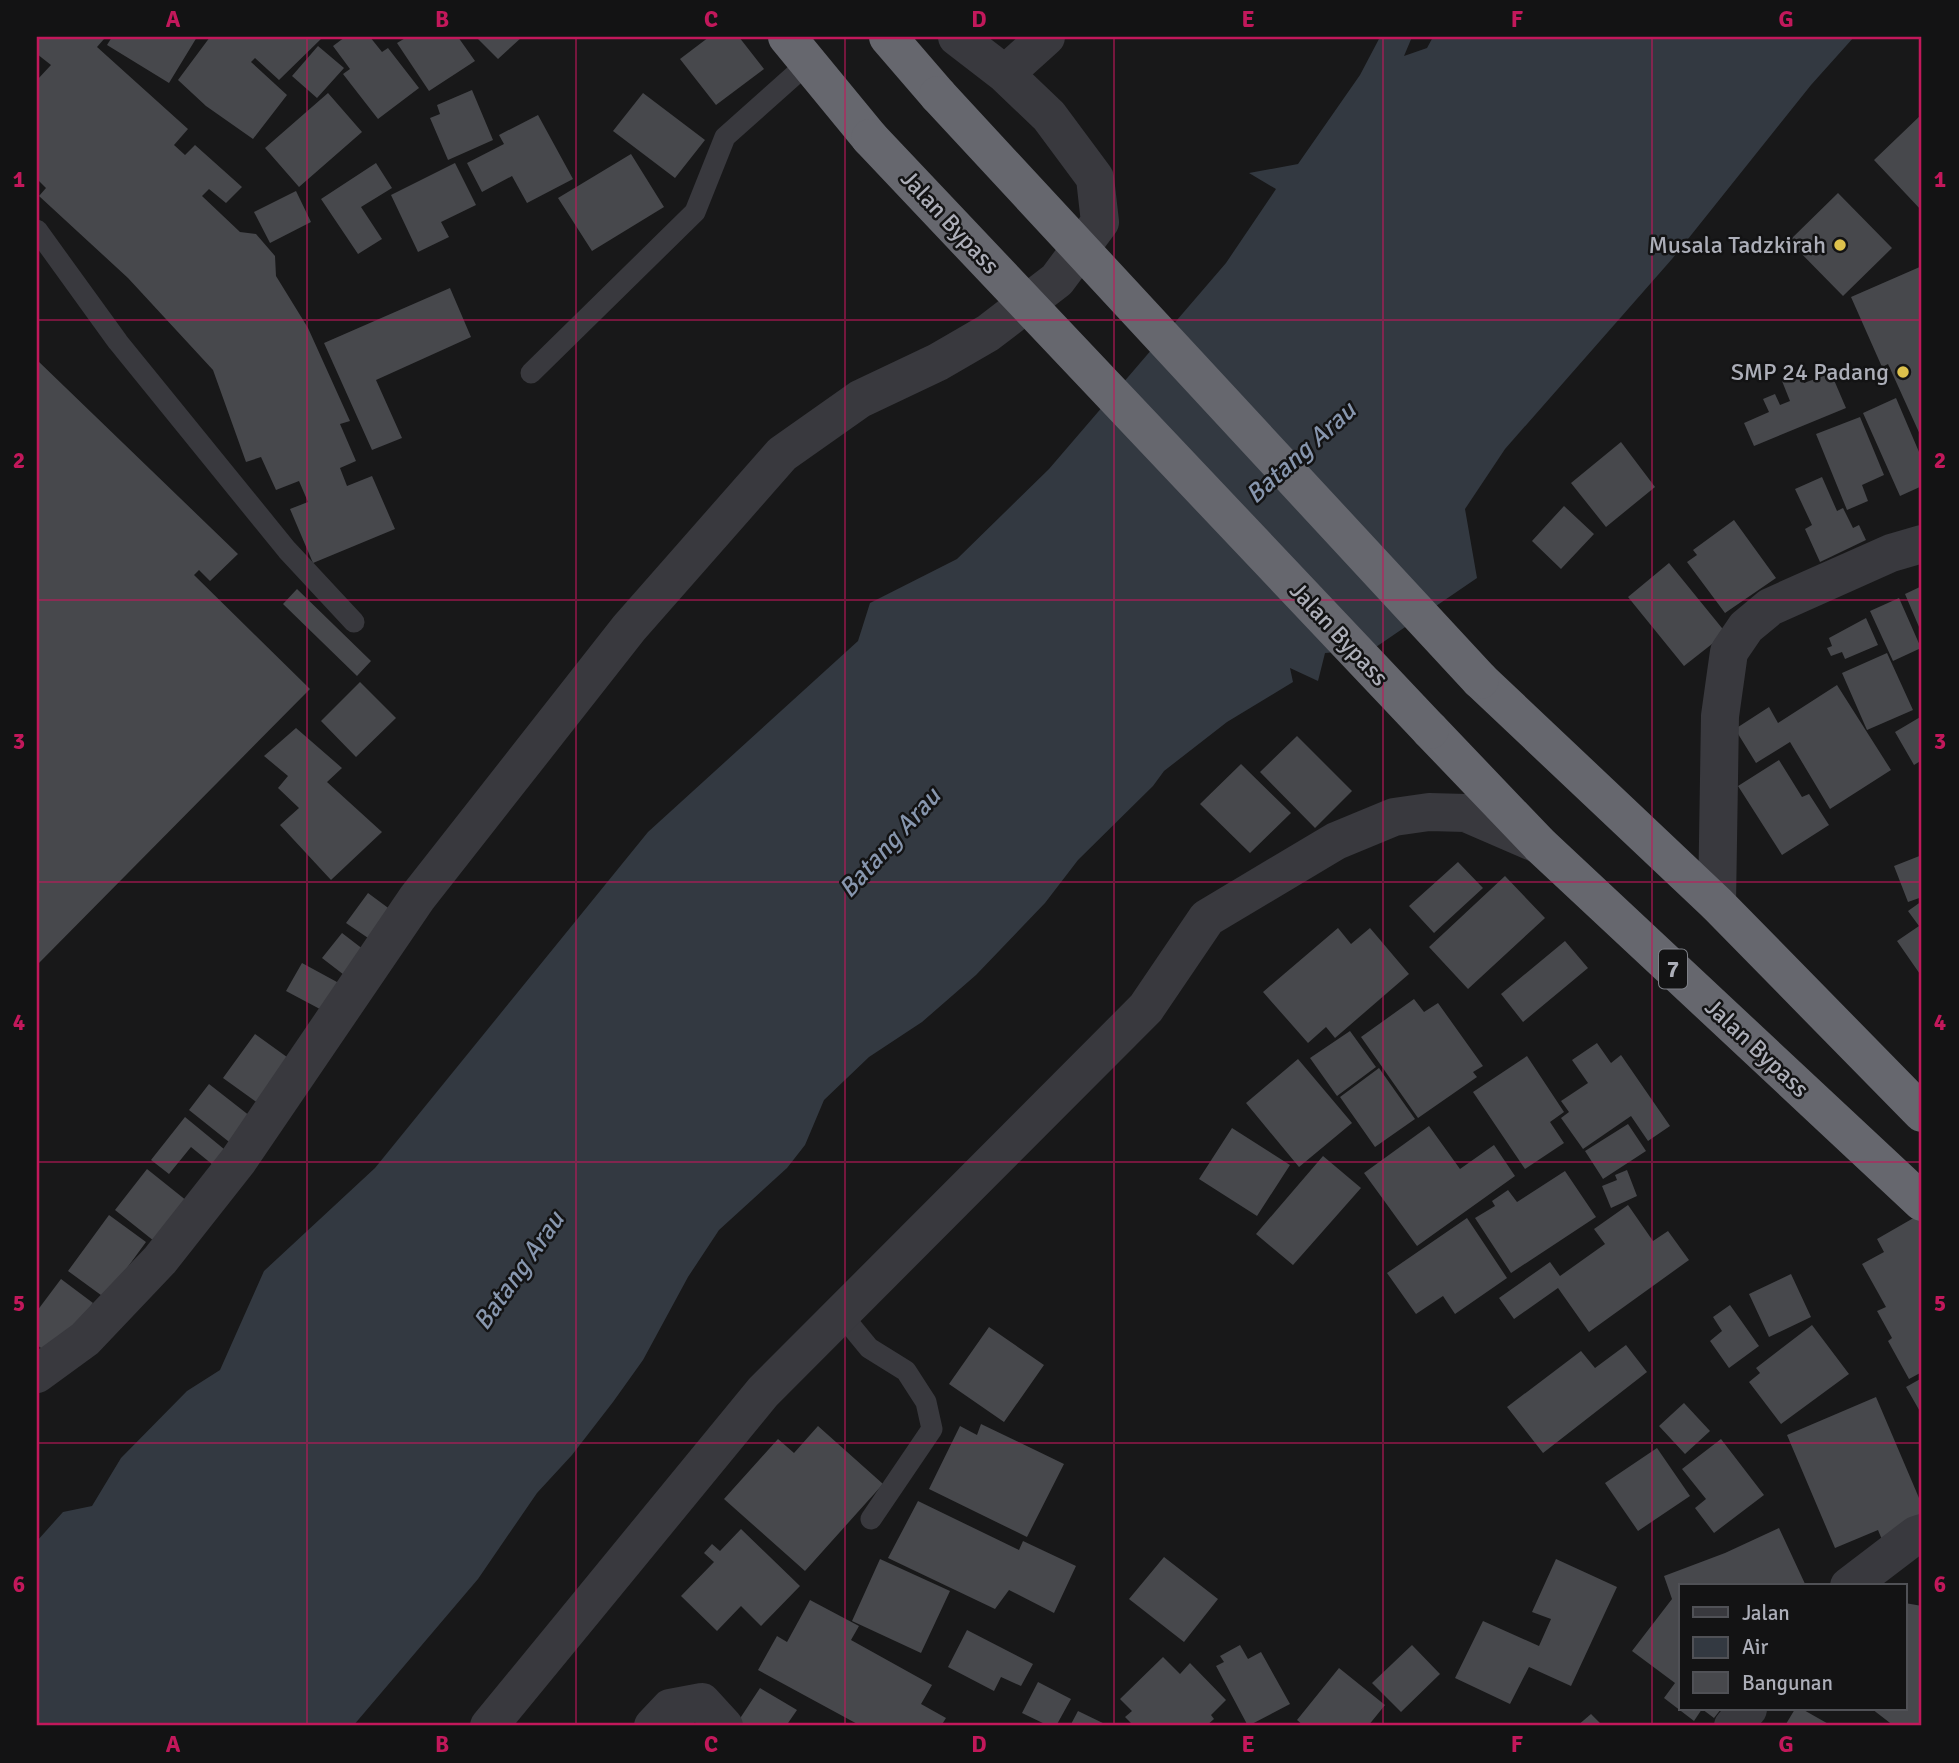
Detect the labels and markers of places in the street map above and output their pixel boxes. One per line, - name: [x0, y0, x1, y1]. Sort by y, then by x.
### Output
- place label: Musala Tadzkirah: [1648, 230, 1826, 260]
- marker: Musala Tadzkirah: [1832, 237, 1848, 253]
- place label: SMP 24 Padang: [1731, 357, 1889, 387]
- marker: SMP 24 Padang: [1895, 364, 1911, 380]

